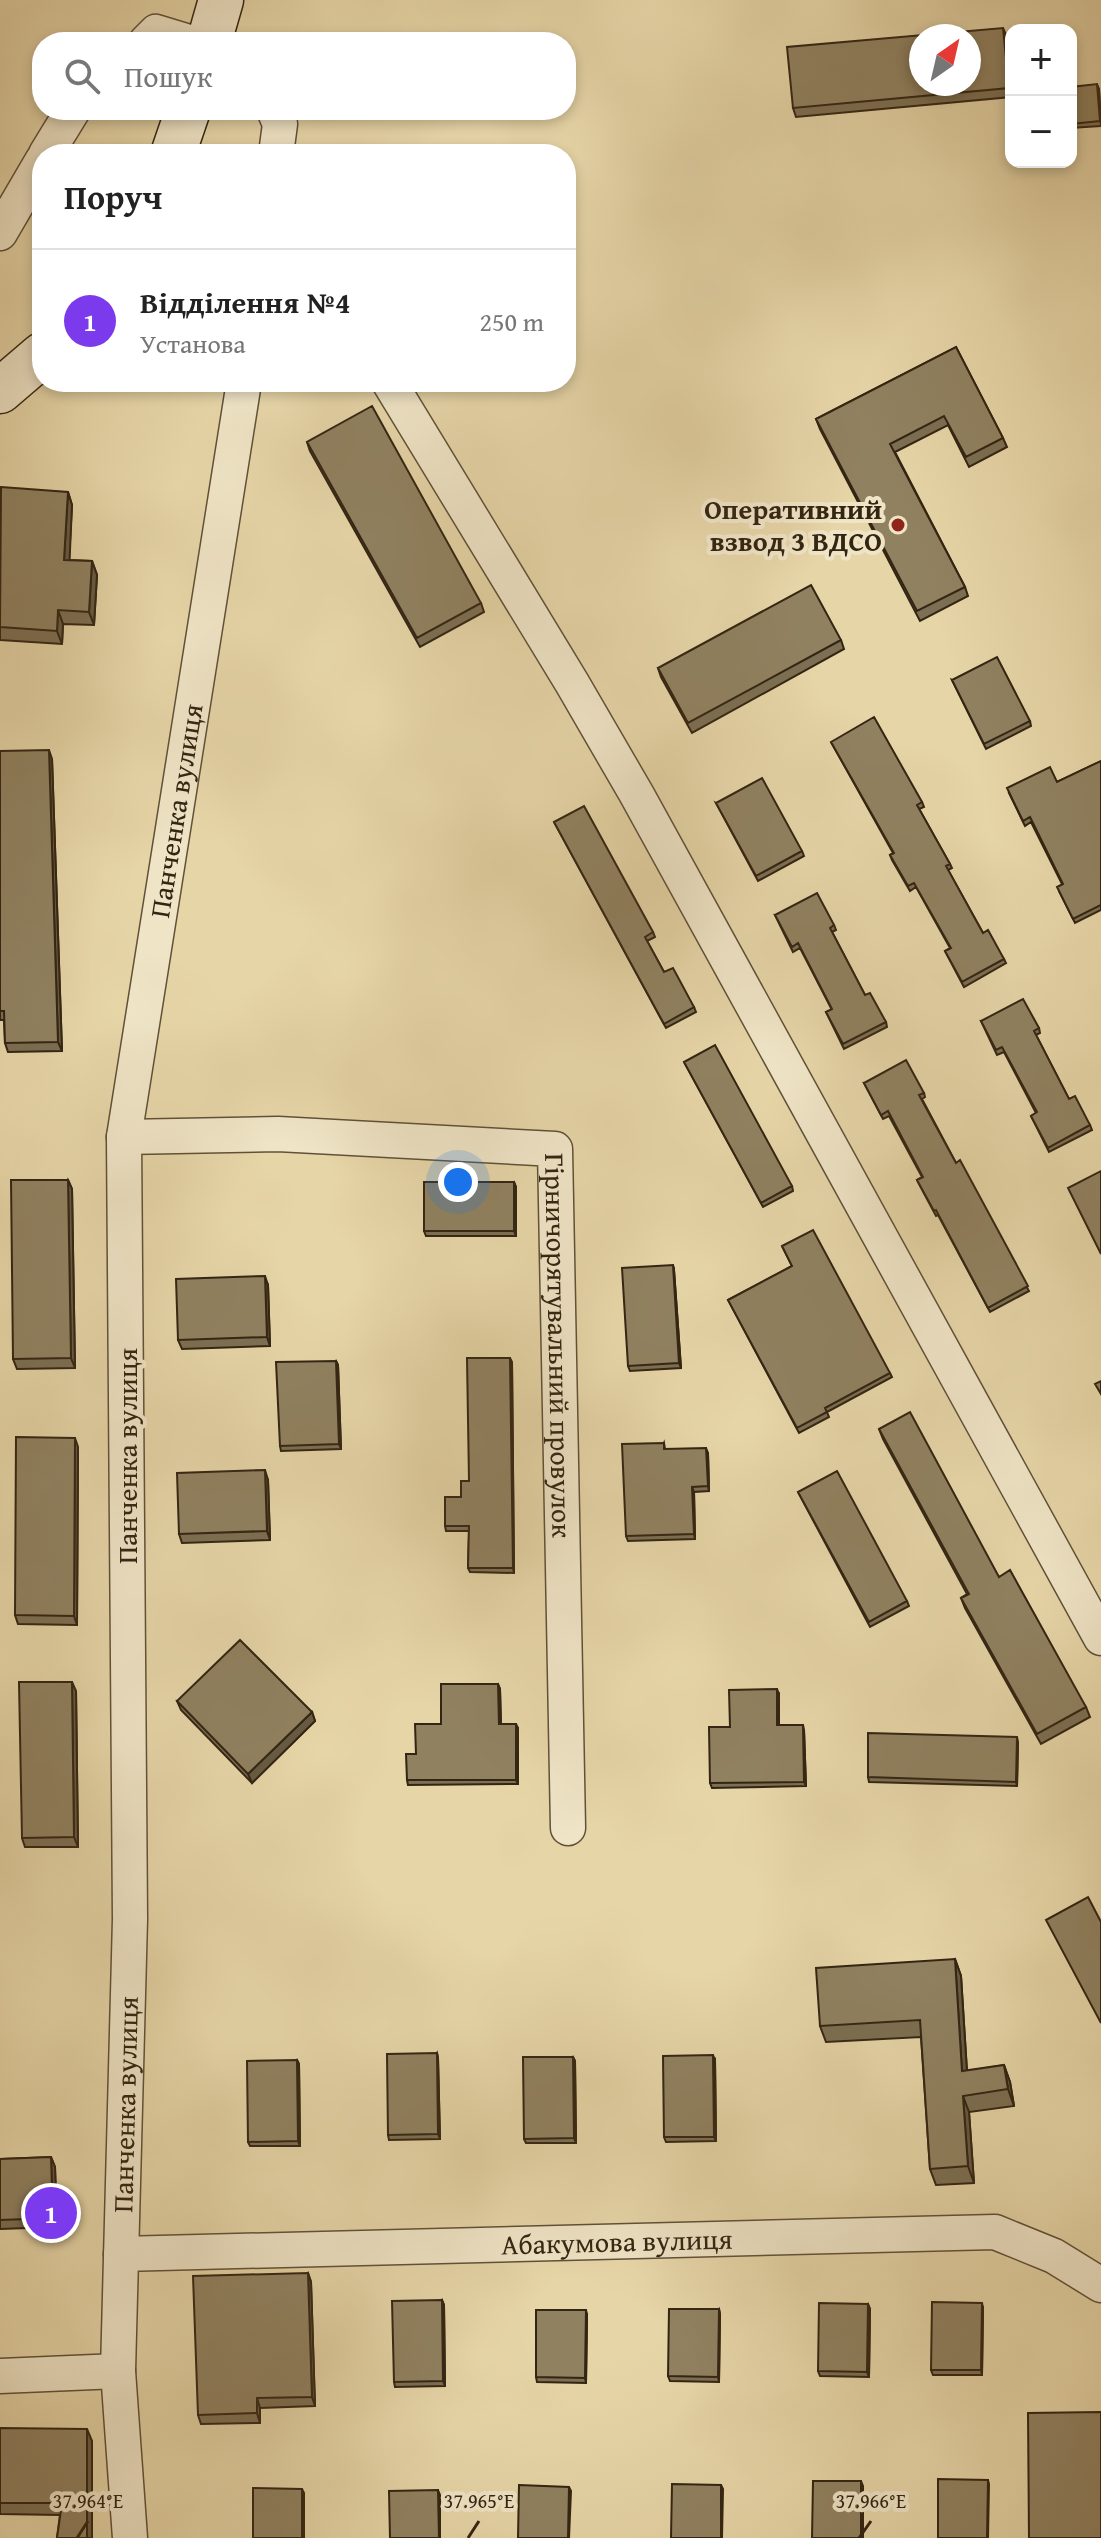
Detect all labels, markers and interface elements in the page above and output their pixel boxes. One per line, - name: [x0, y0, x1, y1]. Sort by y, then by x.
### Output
- north arrow: [909, 24, 981, 96]
- map controls: [1005, 24, 1077, 168]
- button: +: [1005, 24, 1077, 96]
- search box: [32, 32, 576, 120]
- icon: search: [60, 54, 104, 98]
- text: Пошук: [124, 54, 212, 98]
- button: −: [1005, 96, 1077, 168]
- text: Поруч: [64, 172, 162, 221]
- text: Відділення №4: [140, 280, 351, 324]
- text: 1: [83, 302, 97, 341]
- text: 250 m: [479, 302, 544, 341]
- text: Установа: [140, 324, 246, 363]
- place label: Оперативний взвод 3 ВДСО: [704, 488, 882, 561]
- marker: Оперативний взвод 3 ВДСО: [889, 516, 907, 534]
- street label: Панченка вулиця: [138, 701, 213, 921]
- street label: Гірничорятувальний провулок: [535, 1153, 583, 1539]
- your location: [438, 1162, 478, 1202]
- street label: Панченка вулиця: [106, 1348, 147, 1564]
- street label: Панченка вулиця: [101, 1996, 148, 2213]
- pin: 1: [25, 2183, 77, 2243]
- street label: Абакумова вулиця: [501, 2218, 733, 2264]
- text: 37.964°E: [53, 2486, 123, 2515]
- text: 37.965°E: [444, 2486, 514, 2515]
- text: 37.966°E: [836, 2486, 906, 2515]

